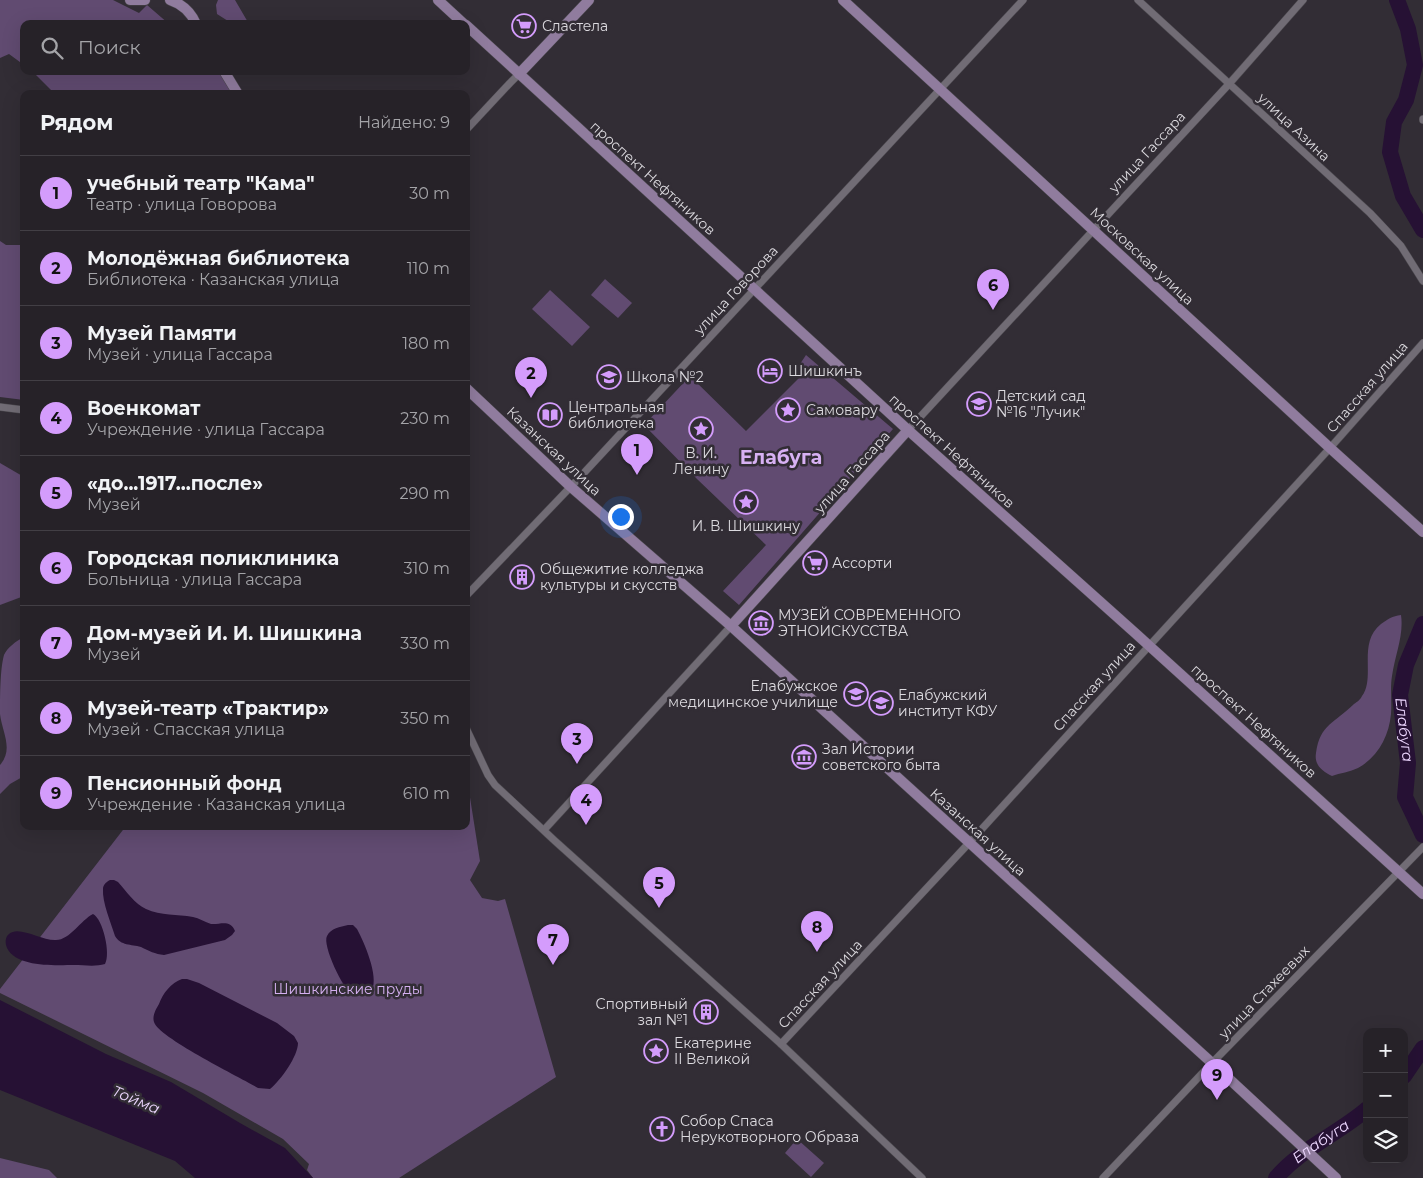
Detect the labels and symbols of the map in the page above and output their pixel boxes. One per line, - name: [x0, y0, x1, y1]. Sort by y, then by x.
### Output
- supermarket icon: Сластела: [511, 13, 537, 39]
- place label: Сластела: [542, 17, 608, 35]
- street label: улица Азина: [1253, 88, 1334, 165]
- street label: улица Гассара: [1104, 108, 1189, 197]
- street label: проспект Нефтяников: [587, 117, 719, 239]
- street label: Московская улица: [1086, 203, 1198, 309]
- street label: улица Говорова: [689, 242, 782, 339]
- pin: 6: [977, 269, 1009, 310]
- street label: Спасская улица: [1322, 338, 1412, 436]
- pin: 2: [515, 357, 547, 398]
- hotel icon: Шишкинъ: [757, 358, 783, 384]
- place label: Шишкинъ: [788, 362, 862, 380]
- school or university icon: Школа №2: [596, 364, 622, 390]
- place label: Школа №2: [626, 368, 704, 386]
- place label: Детский сад №16 "Лучик": [996, 387, 1086, 421]
- street label: проспект Нефтяников: [886, 390, 1018, 512]
- school or university icon: Детский сад №16 "Лучик": [966, 391, 992, 417]
- place icon: Самовару: [775, 397, 801, 423]
- place label: Центральная библиотека: [568, 398, 665, 432]
- place label: Самовару: [806, 401, 878, 419]
- library icon: Центральная библиотека: [537, 402, 563, 428]
- street label: Казанская улица: [503, 403, 605, 499]
- place icon: В. И. Ленину: [688, 416, 714, 442]
- street label: улица Гассара: [810, 427, 894, 518]
- pin: 1: [621, 434, 653, 475]
- place label: В. И. Ленину: [673, 444, 729, 478]
- district label: Елабуга: [740, 446, 822, 469]
- place icon: И. В. Шишкину: [733, 489, 759, 515]
- your location: [608, 504, 634, 530]
- place label: И. В. Шишкину: [692, 517, 800, 535]
- supermarket icon: Ассорти: [802, 550, 828, 576]
- place label: Ассорти: [832, 554, 892, 572]
- place label: Общежитие колледжа культуры и скусств: [540, 560, 704, 594]
- building icon: Общежитие колледжа культуры и скусств: [509, 564, 535, 590]
- place label: МУЗЕЙ СОВРЕМЕННОГО ЭТНОИСКУССТВА: [778, 606, 961, 640]
- museum icon: МУЗЕЙ СОВРЕМЕННОГО ЭТНОИСКУССТВА: [748, 610, 774, 636]
- street label: Спасская улица: [1049, 637, 1139, 735]
- street label: проспект Нефтяников: [1188, 660, 1320, 782]
- place label: Елабужское медицинское училище: [668, 677, 838, 711]
- school or university icon: Елабужское медицинское училище: [843, 681, 869, 707]
- place label: Елабужский институт КФУ: [898, 686, 998, 720]
- school or university icon: Елабужский институт КФУ: [868, 690, 894, 716]
- water label: Елабуга: [1391, 696, 1418, 763]
- pin: 3: [561, 723, 593, 764]
- place label: Зал Истории советского быта: [822, 740, 940, 774]
- museum icon: Зал Истории советского быта: [791, 744, 817, 770]
- pin: 4: [570, 784, 602, 825]
- street label: Казанская улица: [926, 784, 1030, 880]
- pin: 5: [643, 867, 675, 908]
- pin: 8: [801, 911, 833, 952]
- pin: 7: [537, 924, 569, 965]
- street label: Спасская улица: [774, 936, 866, 1032]
- street label: улица Стахеевых: [1214, 941, 1314, 1043]
- park label: Шишкинские пруды: [273, 980, 423, 998]
- place label: Спортивный зал №1: [595, 995, 688, 1029]
- building icon: Спортивный зал №1: [693, 999, 719, 1025]
- place label: Екатерине II Великой: [674, 1034, 752, 1068]
- place icon: Екатерине II Великой: [643, 1038, 669, 1064]
- pin: 9: [1201, 1059, 1233, 1100]
- water label: Тойма: [109, 1081, 163, 1118]
- place label: Собор Спаса Нерукотворного Образа: [680, 1112, 859, 1146]
- water label: Елабуга: [1288, 1115, 1353, 1167]
- church icon: Собор Спаса Нерукотворного Образа: [649, 1116, 675, 1142]

